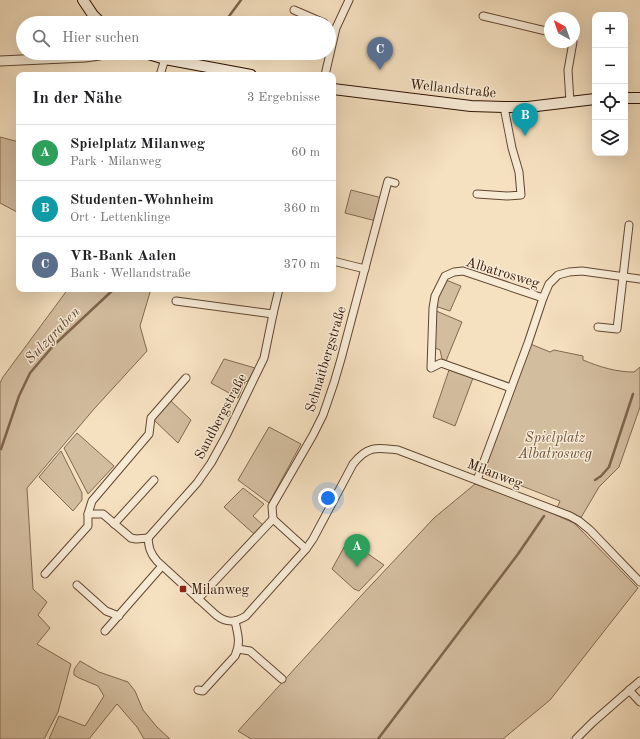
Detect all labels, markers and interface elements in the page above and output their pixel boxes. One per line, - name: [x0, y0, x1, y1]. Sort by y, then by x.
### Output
- north arrow: [544, 12, 580, 48]
- map controls: [592, 12, 628, 156]
- button: +: [592, 12, 628, 48]
- search box: [16, 16, 336, 60]
- icon: search: [30, 27, 52, 49]
- text: Hier suchen: [62, 31, 139, 46]
- pin: C: [367, 37, 393, 70]
- button: −: [592, 48, 628, 84]
- street label: Wellandstraße: [409, 77, 497, 100]
- button: locate: [592, 84, 628, 120]
- text: In der Nähe: [32, 90, 122, 107]
- text: 3 Ergebnisse: [247, 91, 320, 104]
- pin: B: [512, 103, 538, 136]
- button: layers: [592, 120, 628, 156]
- text: Spielplatz Milanweg: [70, 137, 205, 152]
- text: A: [40, 146, 50, 159]
- text: 60 m: [291, 146, 320, 159]
- text: Park · Milanweg: [70, 155, 162, 168]
- text: Studenten-Wohnheim: [70, 193, 214, 208]
- text: B: [40, 202, 50, 215]
- text: 360 m: [283, 202, 320, 215]
- text: Ort · Lettenklinge: [70, 211, 171, 224]
- text: VR-Bank Aalen: [70, 249, 176, 264]
- street label: Albatrosweg: [464, 255, 542, 291]
- text: C: [41, 258, 49, 271]
- text: 370 m: [283, 258, 320, 271]
- text: Bank · Wellandstraße: [70, 267, 191, 280]
- water label: Sulzgraben: [23, 304, 84, 367]
- street label: Schnaitbergstraße: [303, 305, 349, 414]
- street label: Sandbergstraße: [192, 371, 249, 462]
- park label: Spielplatz Albatrosweg: [517, 431, 592, 462]
- street label: Milanweg: [465, 457, 525, 491]
- your location: [318, 488, 338, 508]
- pin: A: [344, 534, 370, 567]
- place label: Milanweg: [191, 583, 249, 597]
- marker: Milanweg: [178, 584, 188, 594]

